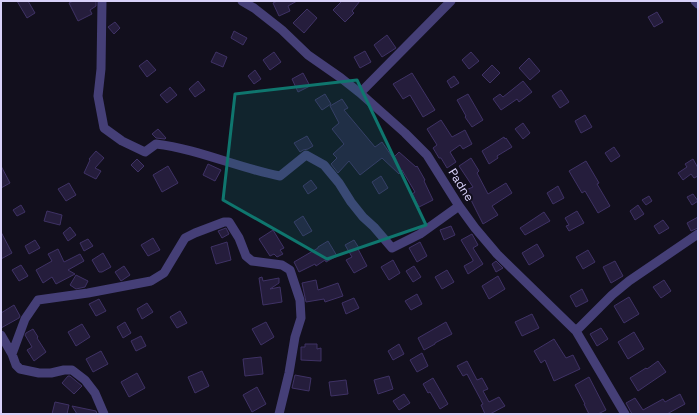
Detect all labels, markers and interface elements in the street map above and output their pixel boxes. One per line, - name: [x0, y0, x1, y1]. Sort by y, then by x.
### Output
- street label: Padne: [445, 165, 477, 205]

